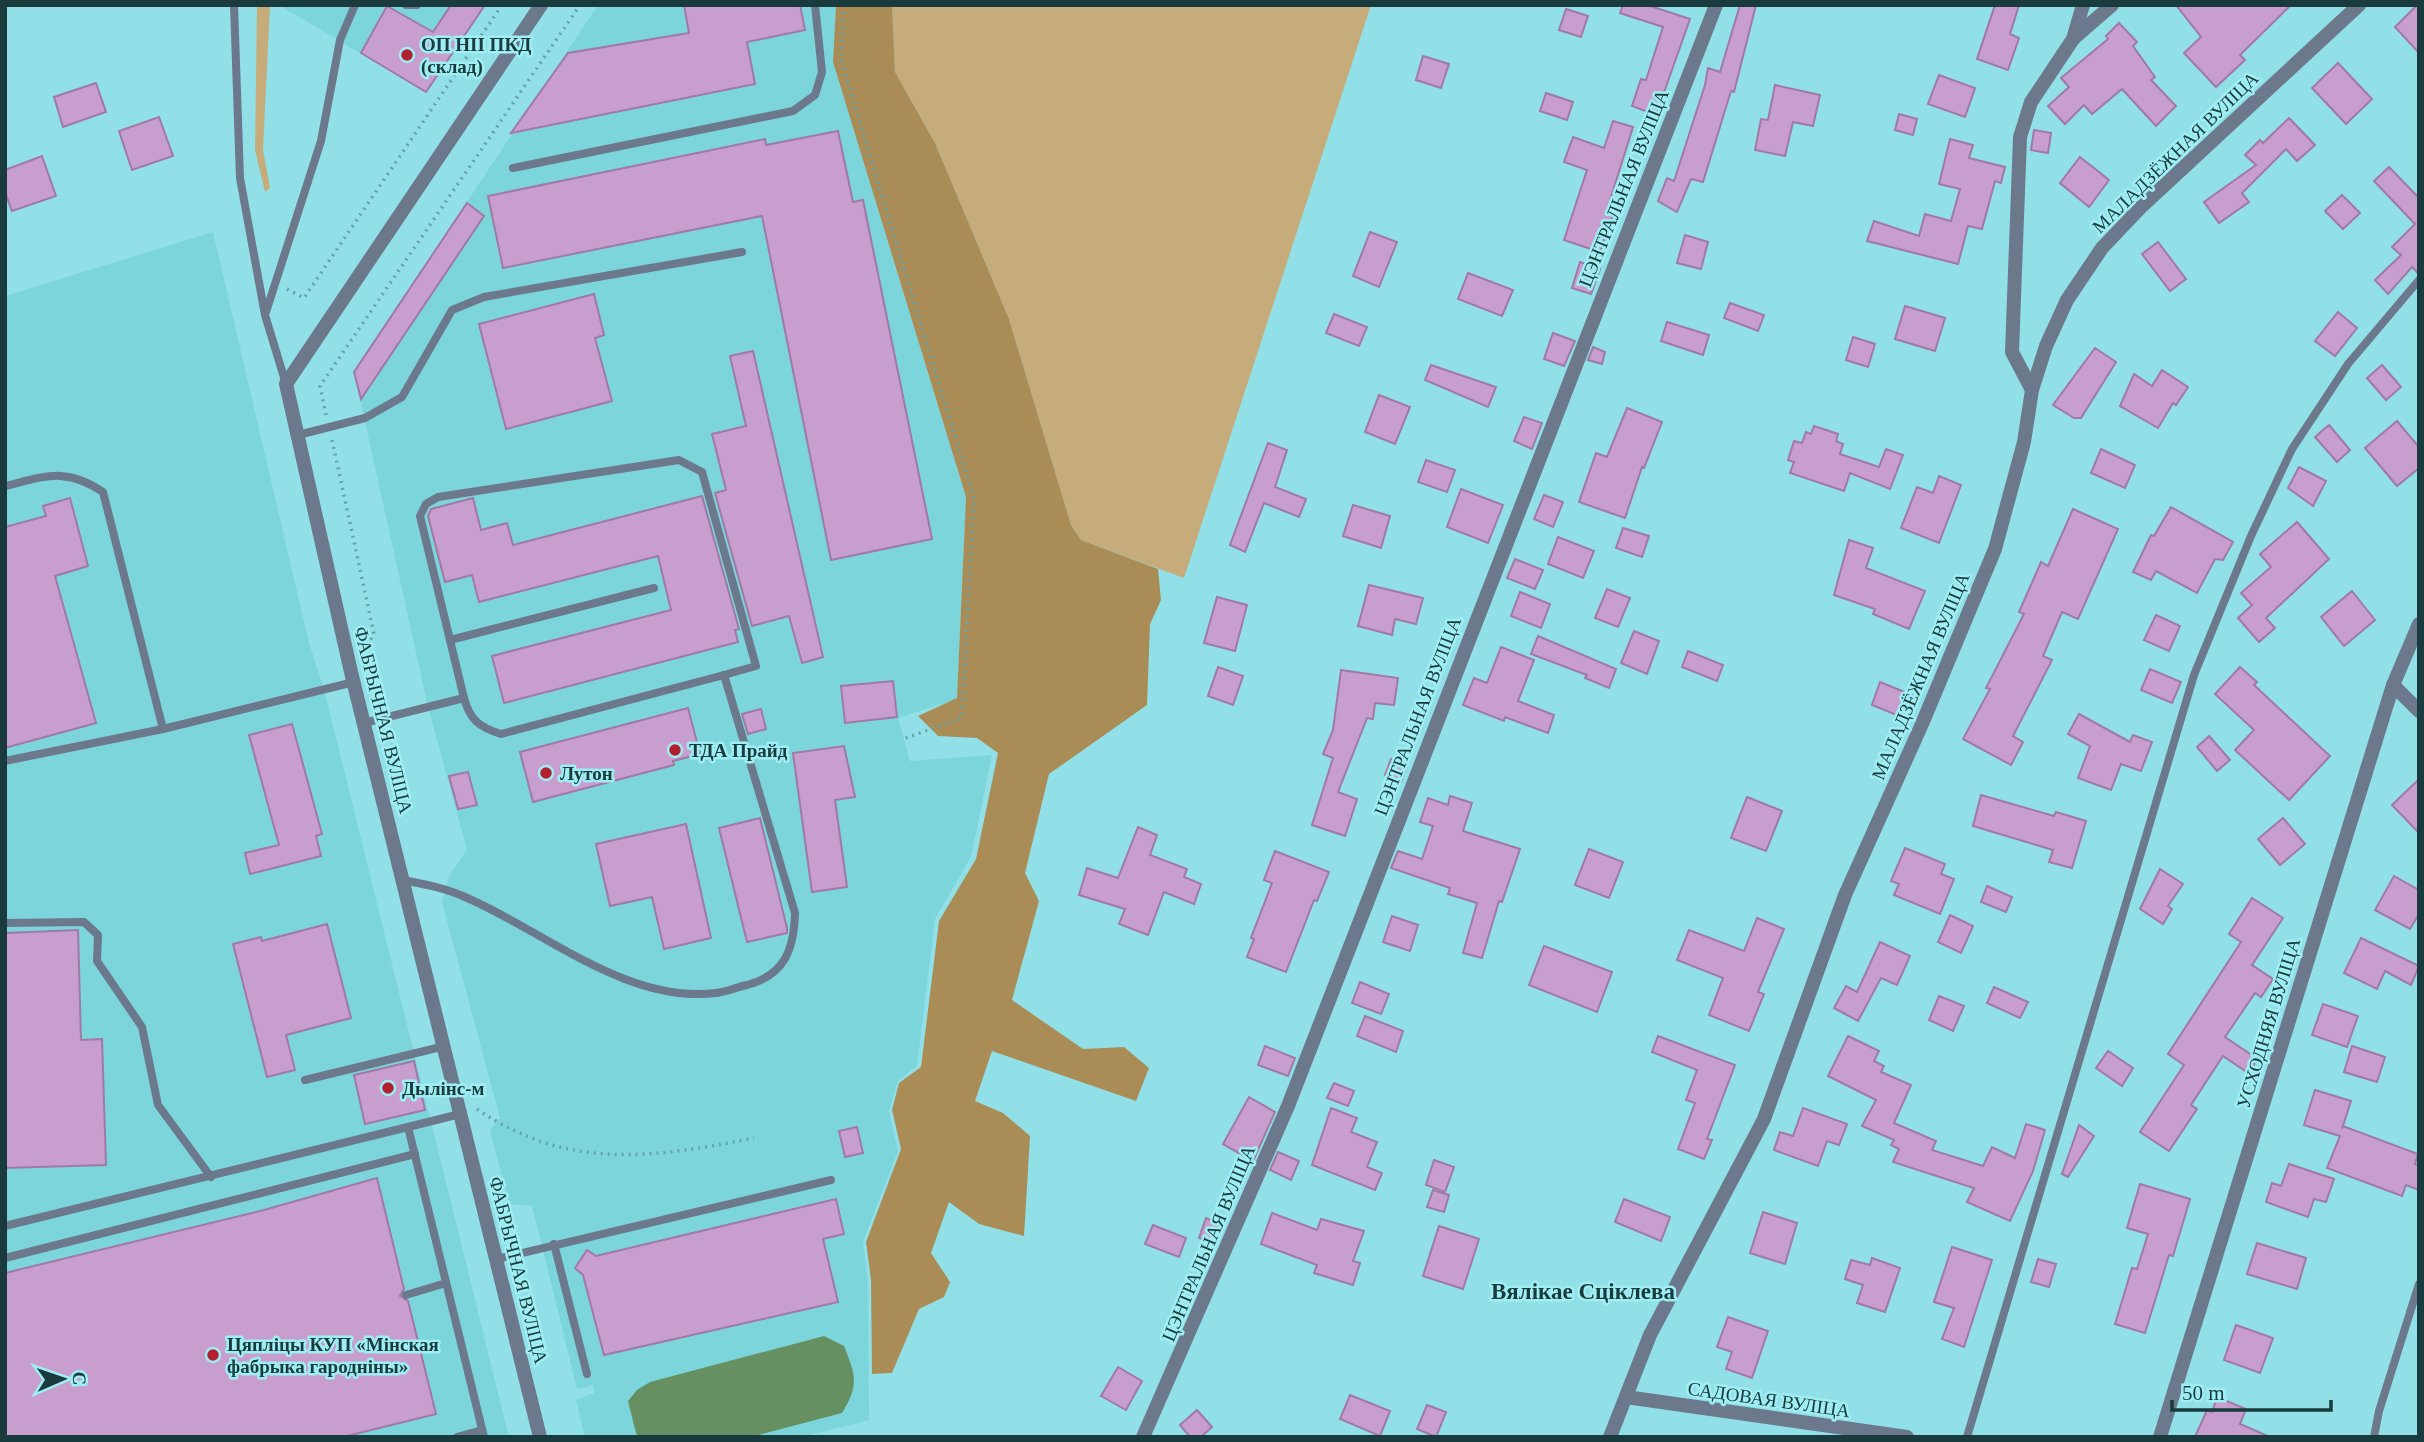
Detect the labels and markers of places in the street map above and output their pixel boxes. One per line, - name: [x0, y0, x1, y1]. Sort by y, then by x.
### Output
- place label: ОП НII ПКД (склад): [421, 34, 531, 78]
- marker: ОП НII ПКД (склад): [399, 47, 415, 63]
- place label: ТДА Прайд: [689, 740, 788, 761]
- marker: ТДА Прайд: [667, 742, 683, 758]
- place label: Лутон: [560, 763, 613, 784]
- marker: Лутон: [538, 765, 554, 781]
- place label: Дылінс-м: [402, 1078, 485, 1099]
- marker: Дылінс-м: [380, 1080, 396, 1096]
- place label: Цяпліцы КУП «Мінская фабрыка гародніны»: [227, 1334, 439, 1377]
- marker: Цяпліцы КУП «Мінская фабрыка гародніны»: [205, 1347, 221, 1363]

